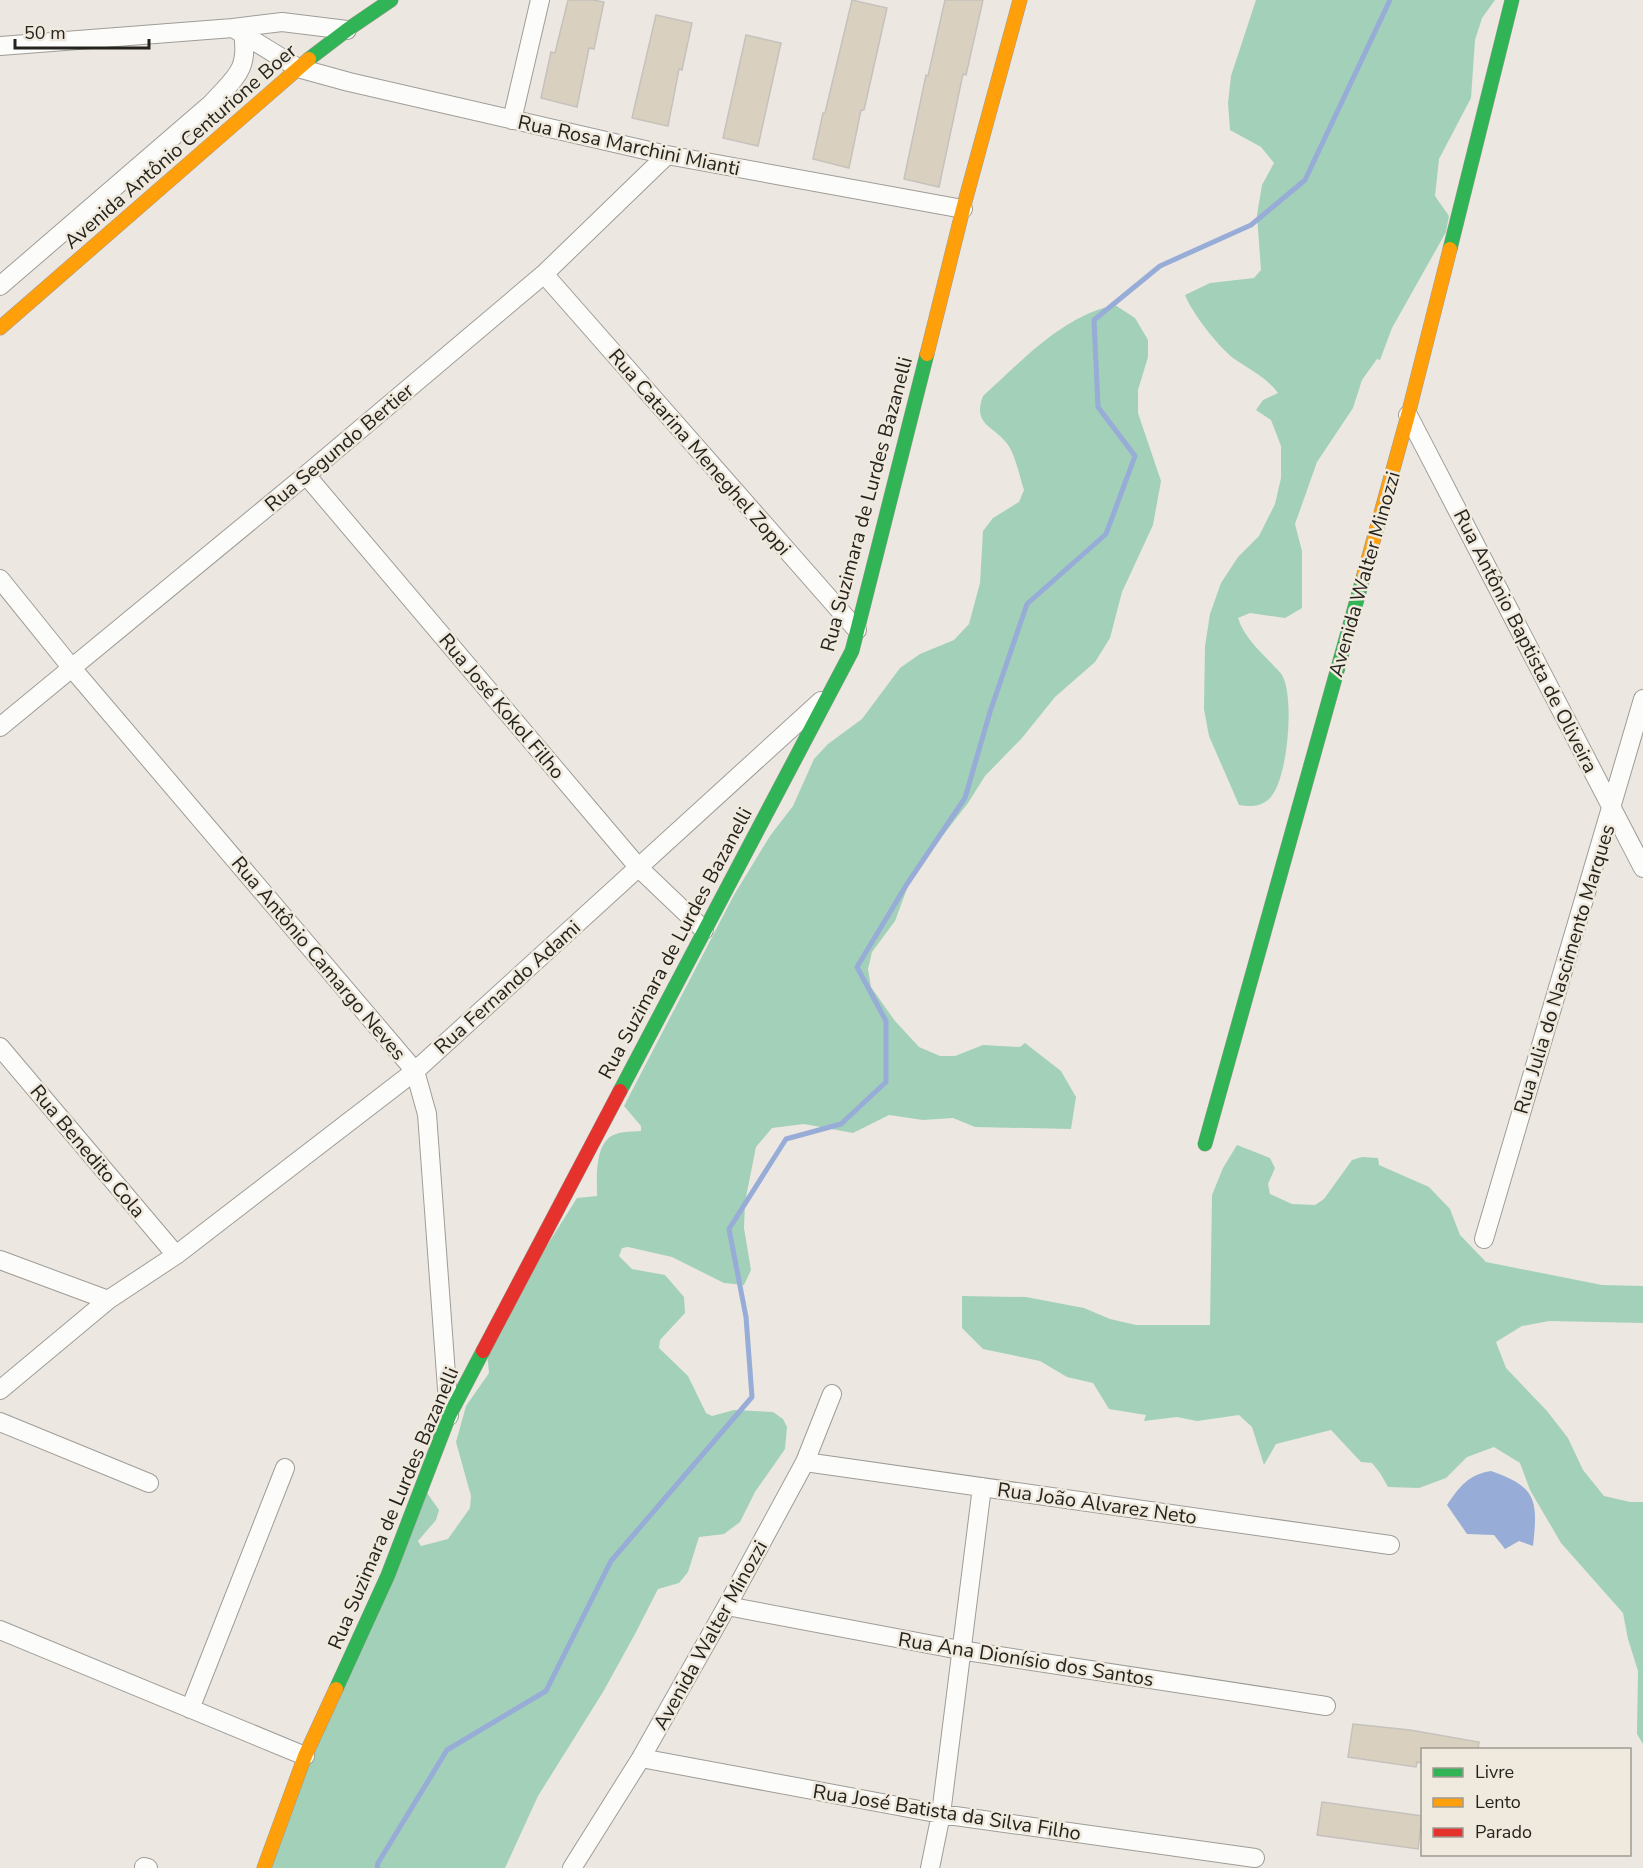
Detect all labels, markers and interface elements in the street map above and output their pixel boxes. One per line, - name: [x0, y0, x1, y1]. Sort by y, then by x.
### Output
- scale bar: [15, 12, 148, 50]
- text: 50 m: [24, 21, 66, 45]
- street label: Avenida Antônio Centurione Boer: [58, 38, 302, 255]
- street label: Rua Rosa Marchini Mianti: [515, 109, 742, 182]
- street label: Rua Catarina Meneghel Zoppi: [602, 343, 797, 561]
- street label: Rua Suzimara de Lurdes Bazanelli: [814, 354, 919, 654]
- street label: Rua Segundo Bertier: [259, 377, 420, 518]
- street label: Avenida Walter Minozzi: [1322, 468, 1407, 680]
- street label: Rua Antônio Baptista de Oliveira: [1447, 505, 1604, 778]
- street label: Rua José Kokol Filho: [433, 628, 571, 785]
- street label: Rua Suzimara de Lurdes Bazanelli: [592, 803, 759, 1084]
- street label: Rua Julia do Nascimento Marques: [1508, 821, 1621, 1117]
- street label: Rua Antônio Camargo Neves: [225, 851, 412, 1066]
- street label: Rua Fernando Adami: [428, 914, 586, 1060]
- street label: Rua Benedito Cola: [24, 1079, 151, 1224]
- street label: Rua Suzimara de Lurdes Bazanelli: [322, 1363, 465, 1653]
- street label: Rua João Alvarez Neto: [995, 1476, 1198, 1531]
- street label: Avenida Walter Minozzi: [647, 1536, 774, 1735]
- street label: Rua Ana Dionísio dos Santos: [896, 1626, 1156, 1693]
- legend: [1421, 1748, 1631, 1856]
- text: Livre: [1475, 1760, 1514, 1784]
- street label: Rua José Batista da Silva Filho: [811, 1778, 1083, 1847]
- text: Lento: [1475, 1790, 1521, 1814]
- text: Parado: [1475, 1820, 1532, 1844]

